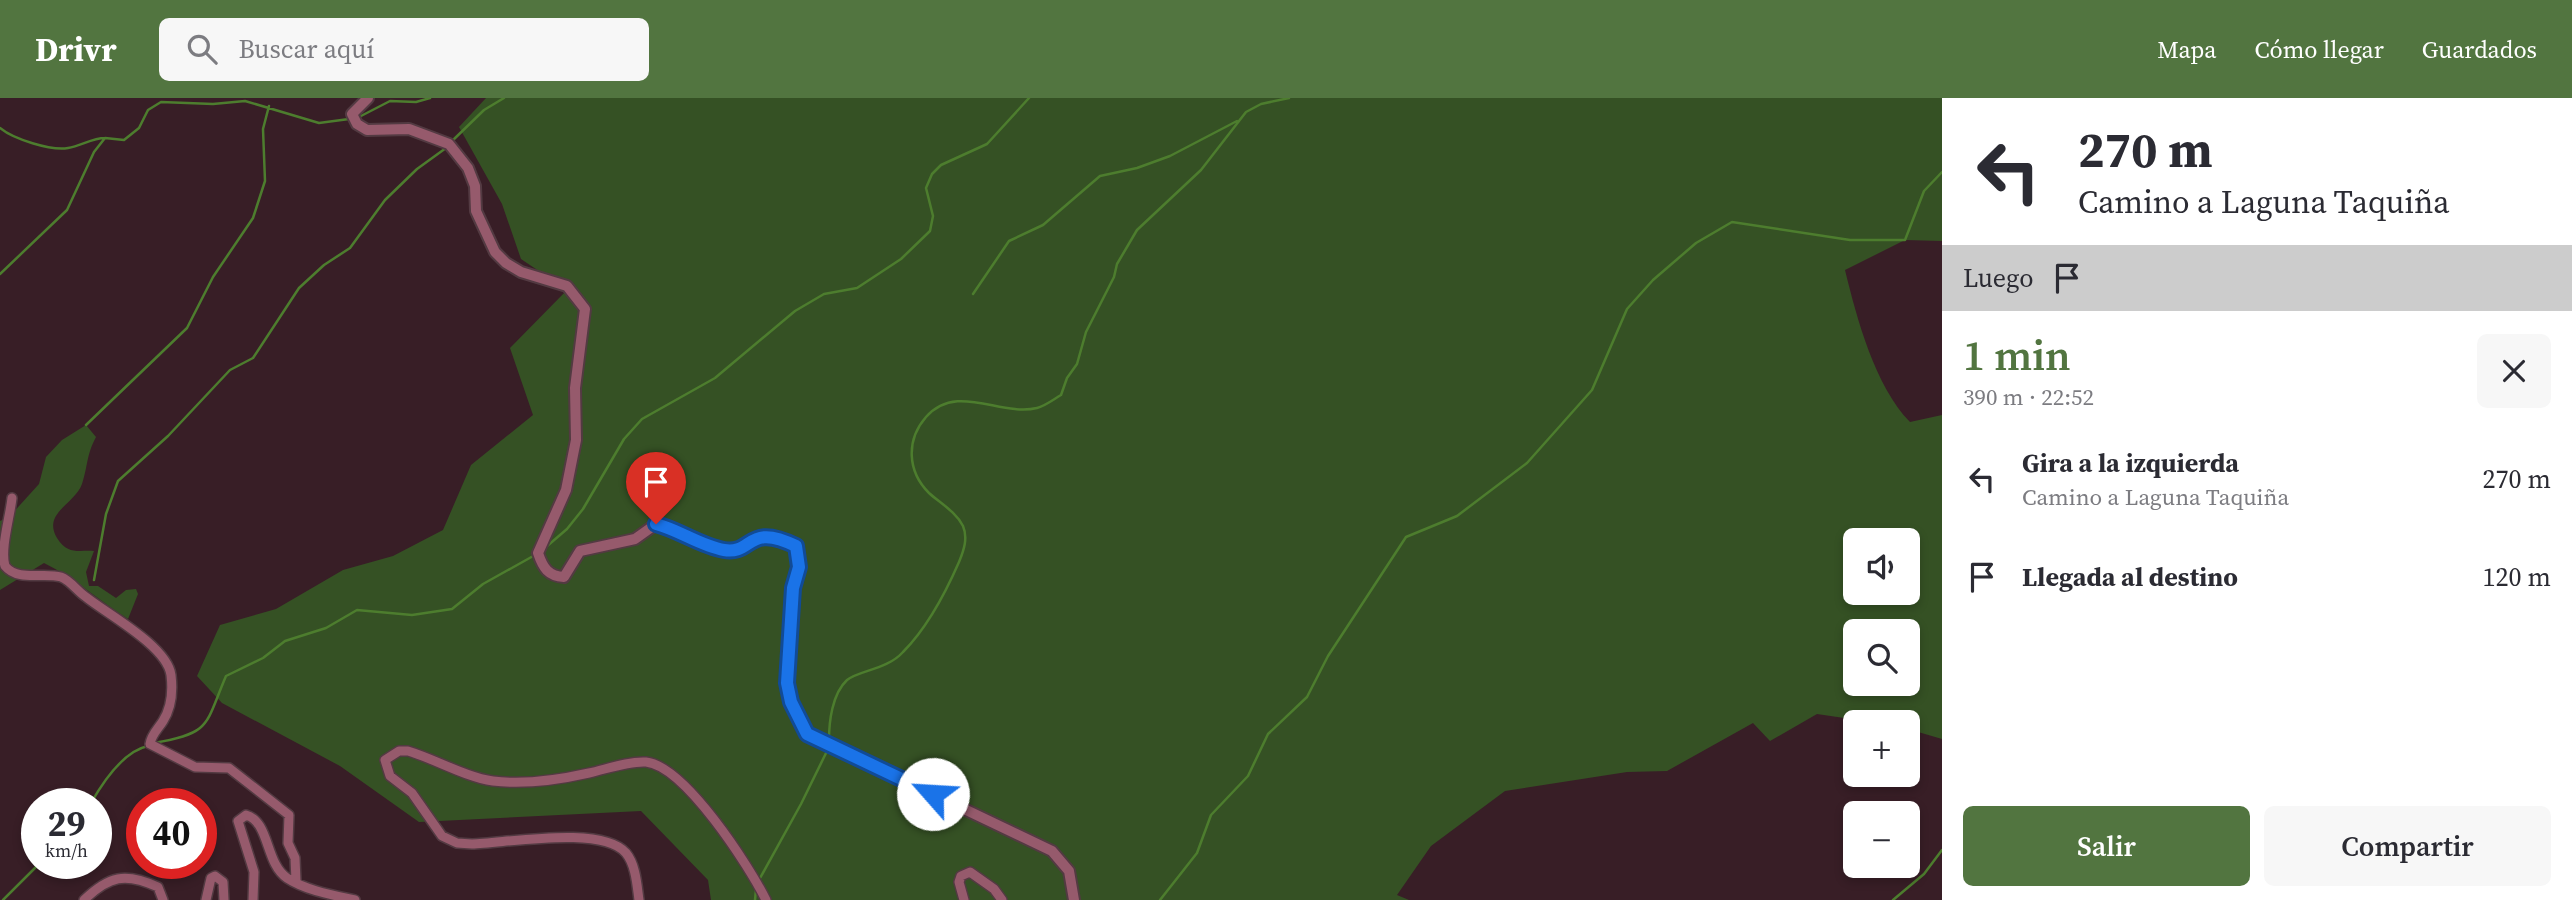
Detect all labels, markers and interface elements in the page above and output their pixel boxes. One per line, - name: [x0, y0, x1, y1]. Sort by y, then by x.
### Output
- search box: [159, 18, 649, 81]
- text: Drivr: [35, 27, 117, 72]
- icon: search: [183, 30, 221, 68]
- text: Buscar aquí: [239, 31, 374, 67]
- text: Mapa: [2157, 33, 2216, 66]
- text: Cómo llegar: [2254, 33, 2384, 66]
- text: Guardados: [2422, 33, 2537, 66]
- text: 270 m: [2078, 116, 2213, 183]
- icon: left: [1963, 126, 2054, 217]
- text: Camino a Laguna Taquiña: [2078, 180, 2450, 224]
- icon: arrive: [2048, 259, 2086, 297]
- text: Luego: [1963, 260, 2034, 296]
- text: 1 min: [1963, 326, 2071, 384]
- button: close: [2477, 334, 2551, 408]
- text: 390 m · 22:52: [1963, 381, 2094, 413]
- text: Gira a la izquierda: [2022, 445, 2239, 481]
- pin: [626, 452, 686, 524]
- icon: left: [1963, 460, 2001, 498]
- text: 270 m: [2483, 461, 2551, 497]
- icon: arrive: [637, 463, 675, 501]
- text: Camino a Laguna Taquiña: [2022, 481, 2289, 513]
- map controls: [1843, 528, 1920, 878]
- button: sound: [1843, 528, 1920, 605]
- icon: arrive: [1963, 558, 2001, 596]
- text: Llegada al destino: [2022, 559, 2238, 595]
- text: 120 m: [2483, 559, 2551, 595]
- button: search: [1843, 619, 1920, 696]
- button: +: [1843, 710, 1920, 787]
- position arrow: [896, 757, 970, 831]
- speed limit sign: 40: [126, 788, 217, 879]
- text: 29: [48, 800, 85, 848]
- button: −: [1843, 801, 1920, 878]
- button: Salir: [1963, 806, 2250, 886]
- button: Compartir: [2264, 806, 2551, 886]
- text: km/h: [45, 838, 88, 863]

